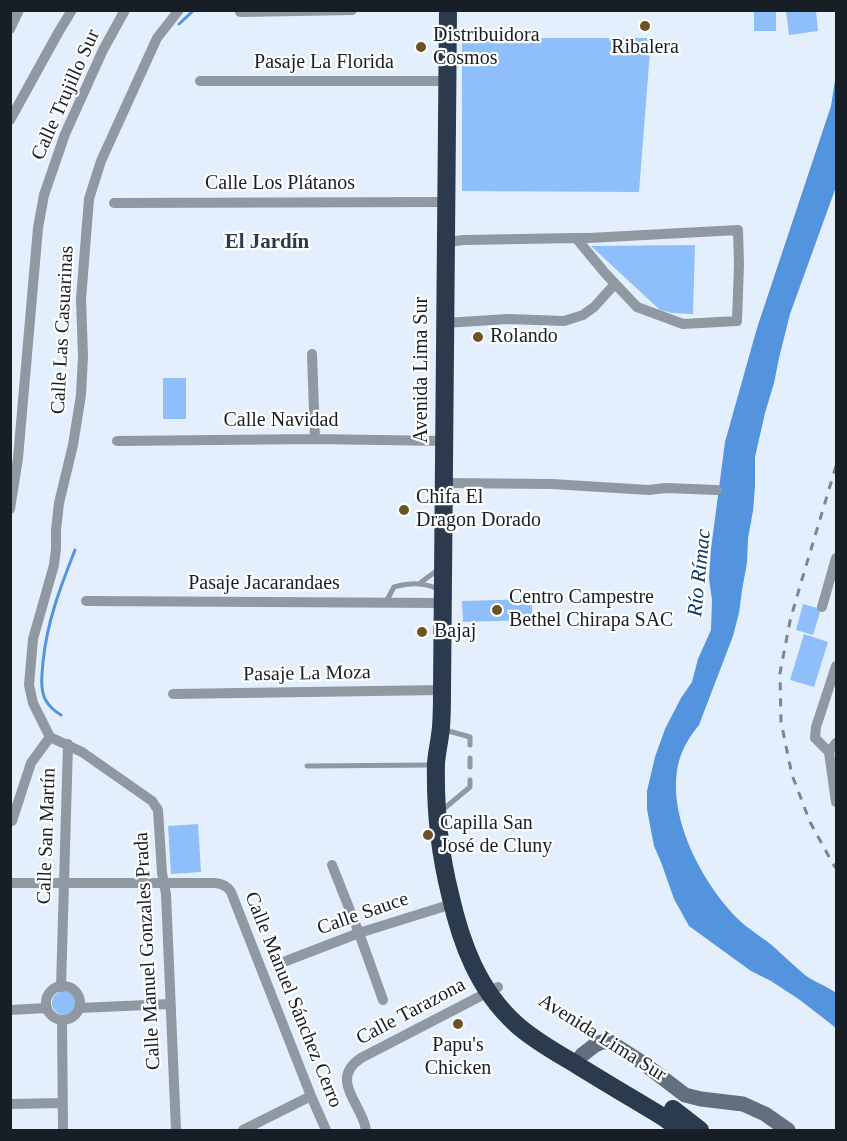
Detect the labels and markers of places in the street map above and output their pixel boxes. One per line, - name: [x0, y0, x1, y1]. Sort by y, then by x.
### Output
- marker: Ribalera: [638, 19, 652, 33]
- place label: Distribuidora Cosmos: [433, 24, 540, 71]
- place label: Ribalera: [611, 36, 679, 60]
- marker: Distribuidora Cosmos: [414, 40, 428, 54]
- place label: Rolando: [490, 325, 558, 349]
- marker: Rolando: [471, 330, 485, 344]
- place label: Chifa El Dragon Dorado: [416, 486, 541, 533]
- marker: Chifa El Dragon Dorado: [397, 503, 411, 517]
- place label: Centro Campestre Bethel Chirapa SAC: [509, 586, 673, 633]
- marker: Centro Campestre Bethel Chirapa SAC: [490, 603, 504, 617]
- place label: Bajaj: [434, 620, 476, 644]
- marker: Bajaj: [415, 625, 429, 639]
- place label: Capilla San José de Cluny: [440, 812, 552, 859]
- marker: Capilla San José de Cluny: [421, 828, 435, 842]
- marker: Papu's Chicken: [451, 1017, 465, 1031]
- place label: Papu's Chicken: [425, 1034, 491, 1081]

